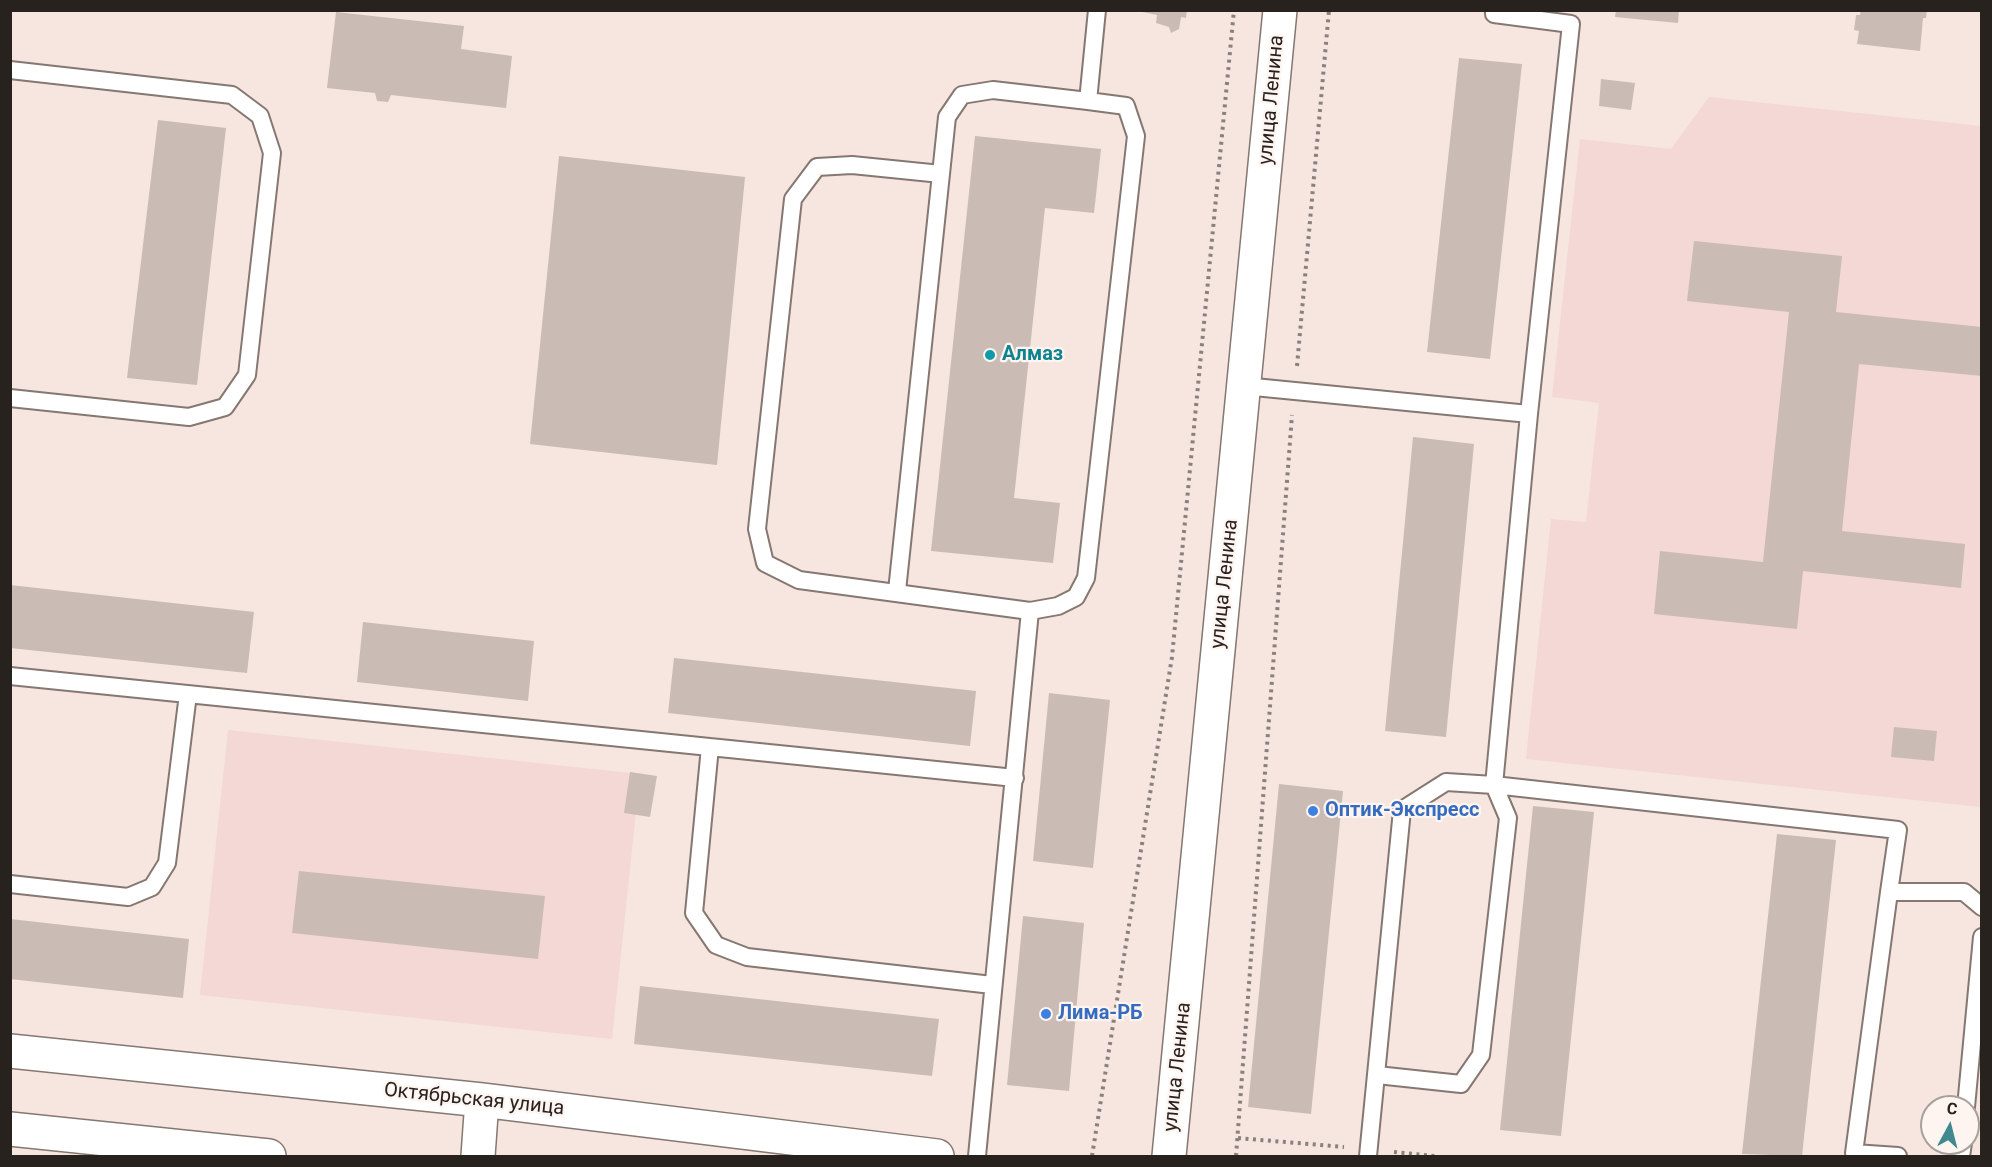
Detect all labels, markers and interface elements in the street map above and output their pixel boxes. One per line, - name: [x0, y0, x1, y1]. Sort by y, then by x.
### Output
- street label: улица Ленина: [1254, 34, 1290, 166]
- place label: Алмаз: [1002, 343, 1063, 367]
- marker: Алмаз: [983, 348, 997, 362]
- street label: улица Ленина: [1206, 518, 1244, 650]
- place label: Оптик-Экспресс: [1325, 799, 1479, 823]
- marker: Оптик-Экспресс: [1306, 804, 1320, 818]
- street label: улица Ленина: [1159, 1001, 1197, 1133]
- place label: Лима-РБ: [1058, 1002, 1143, 1026]
- marker: Лима-РБ: [1039, 1007, 1053, 1021]
- street label: Октябрьская улица: [383, 1079, 565, 1121]
- north arrow: [1920, 1095, 1980, 1155]
- text: С: [1946, 1099, 1958, 1119]

